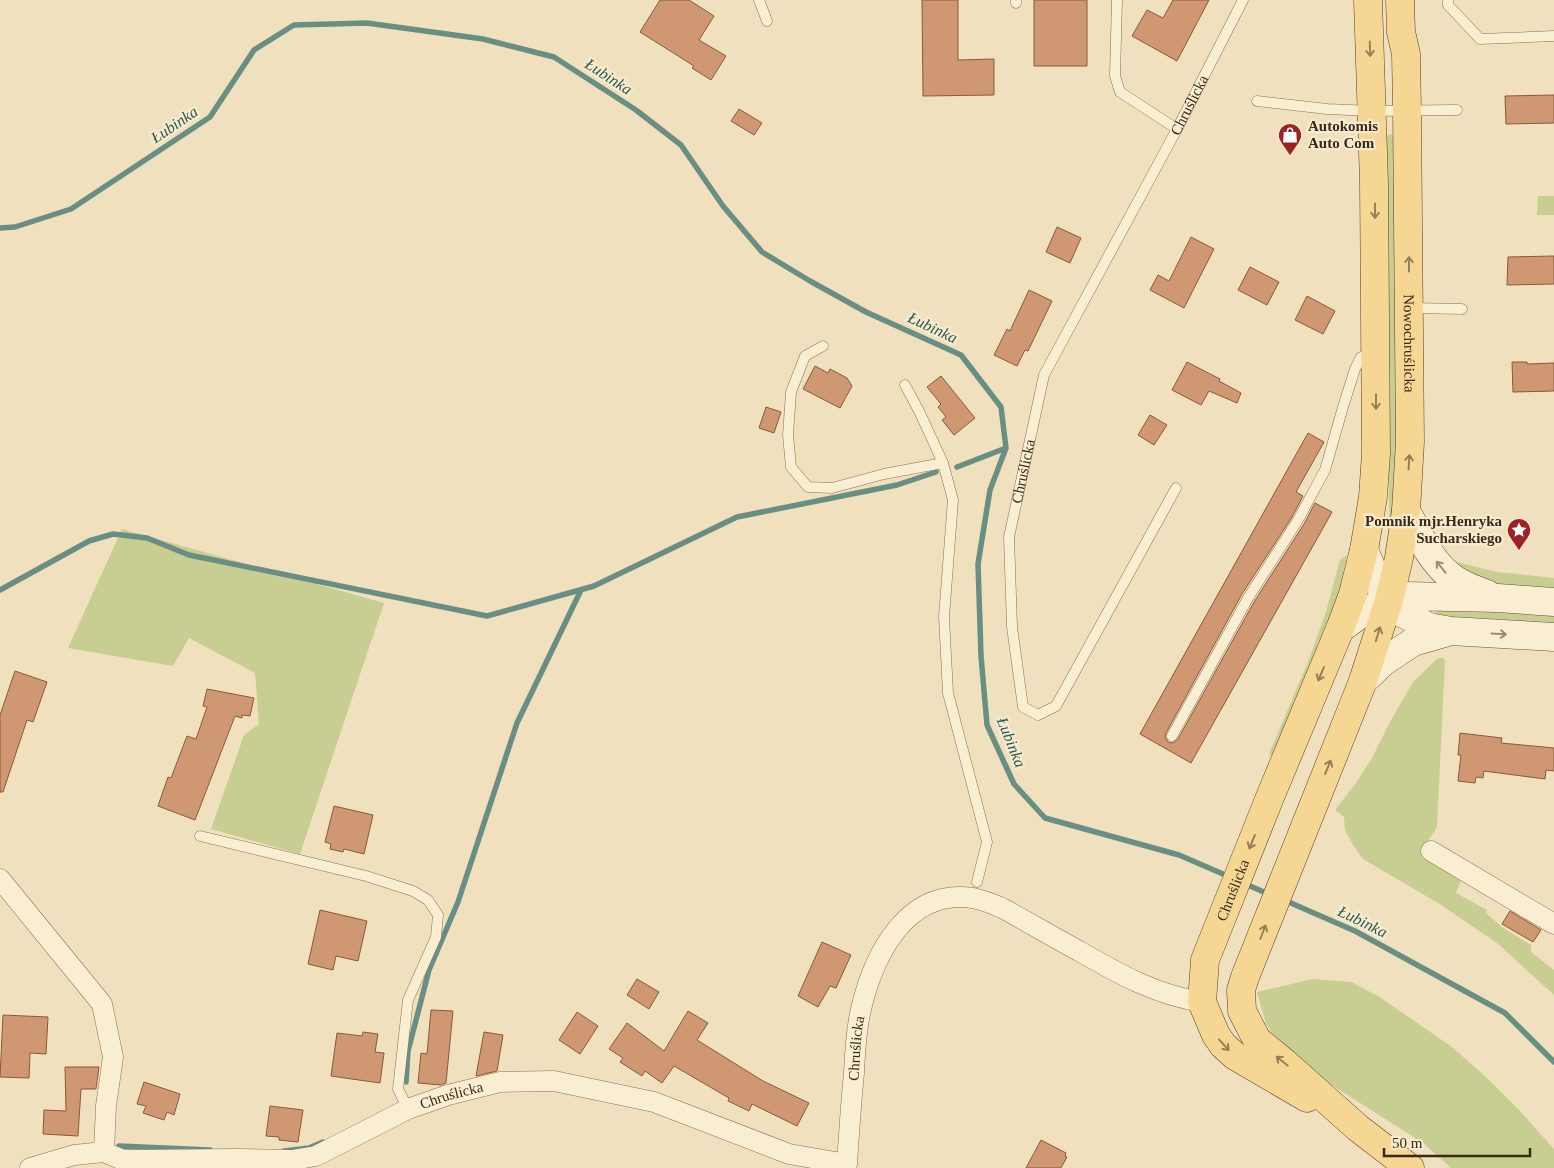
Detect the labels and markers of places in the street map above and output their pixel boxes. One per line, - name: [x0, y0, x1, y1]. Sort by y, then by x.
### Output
- place label: Autokomis Auto Com: [1308, 118, 1378, 151]
- shop icon: Autokomis Auto Com: [1277, 122, 1303, 156]
- place label: Pomnik mjr.Henryka Sucharskiego: [1365, 513, 1502, 546]
- place icon: Pomnik mjr.Henryka Sucharskiego: [1506, 517, 1532, 551]

